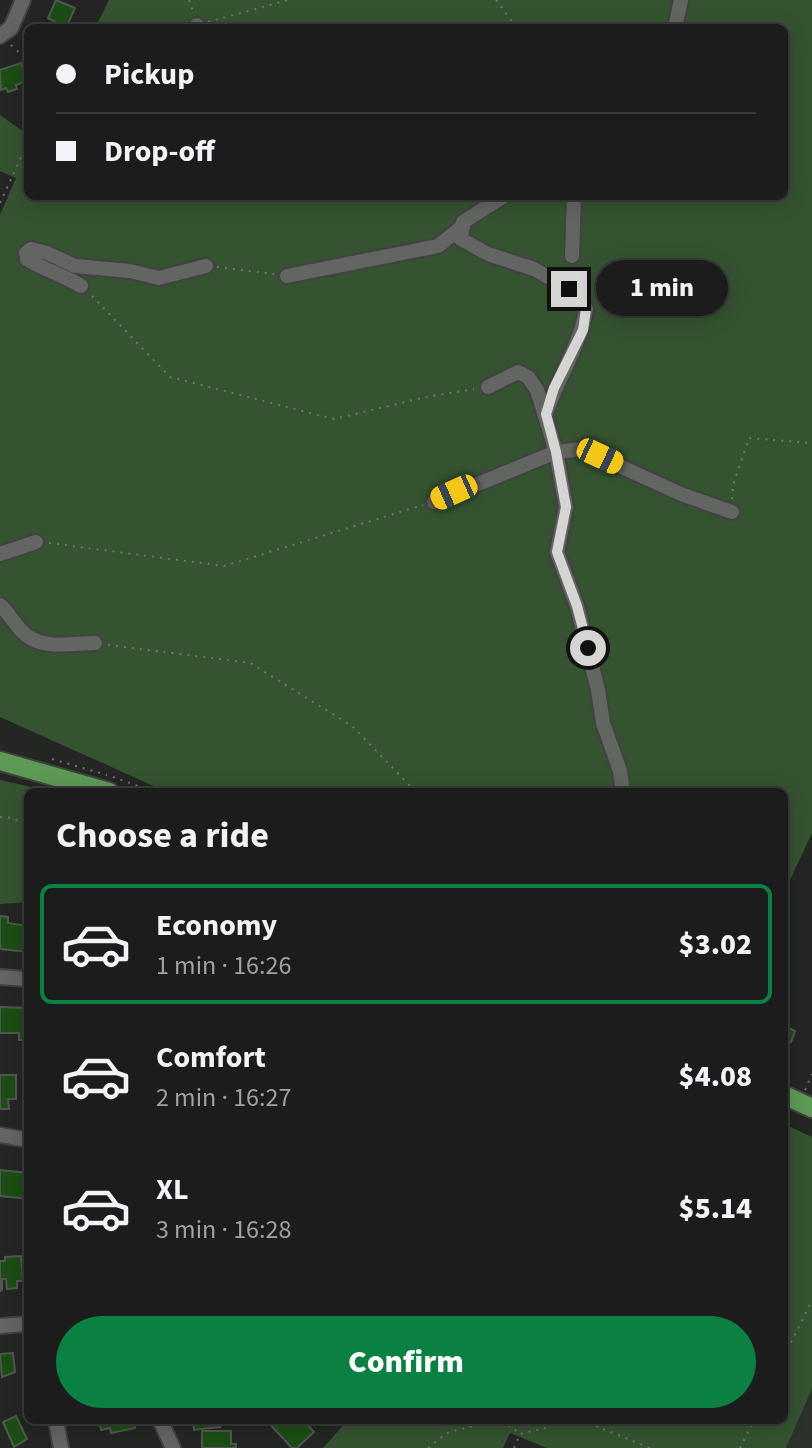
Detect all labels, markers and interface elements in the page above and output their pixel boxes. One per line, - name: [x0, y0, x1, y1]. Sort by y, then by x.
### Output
- text: Pickup: [104, 53, 194, 96]
- text: Drop-off: [104, 130, 215, 173]
- callout: 1 min: [597, 261, 729, 317]
- text: 1 min: [630, 269, 694, 306]
- route end: [551, 271, 587, 307]
- car: [573, 435, 627, 477]
- car: [427, 471, 481, 513]
- route start: [570, 630, 606, 666]
- text: Choose a ride: [56, 810, 269, 861]
- text: Economy: [156, 904, 277, 947]
- icon: car: [60, 908, 132, 980]
- text: $3.02: [679, 923, 752, 966]
- text: 1 min · 16:26: [156, 947, 291, 984]
- text: Comfort: [156, 1036, 266, 1079]
- icon: car: [60, 1040, 132, 1112]
- text: $4.08: [679, 1055, 752, 1098]
- text: 2 min · 16:27: [156, 1079, 291, 1116]
- text: XL: [156, 1168, 189, 1211]
- icon: car: [60, 1172, 132, 1244]
- text: $5.14: [679, 1187, 752, 1230]
- text: 3 min · 16:28: [156, 1211, 291, 1248]
- button: Confirm: [56, 1316, 756, 1408]

